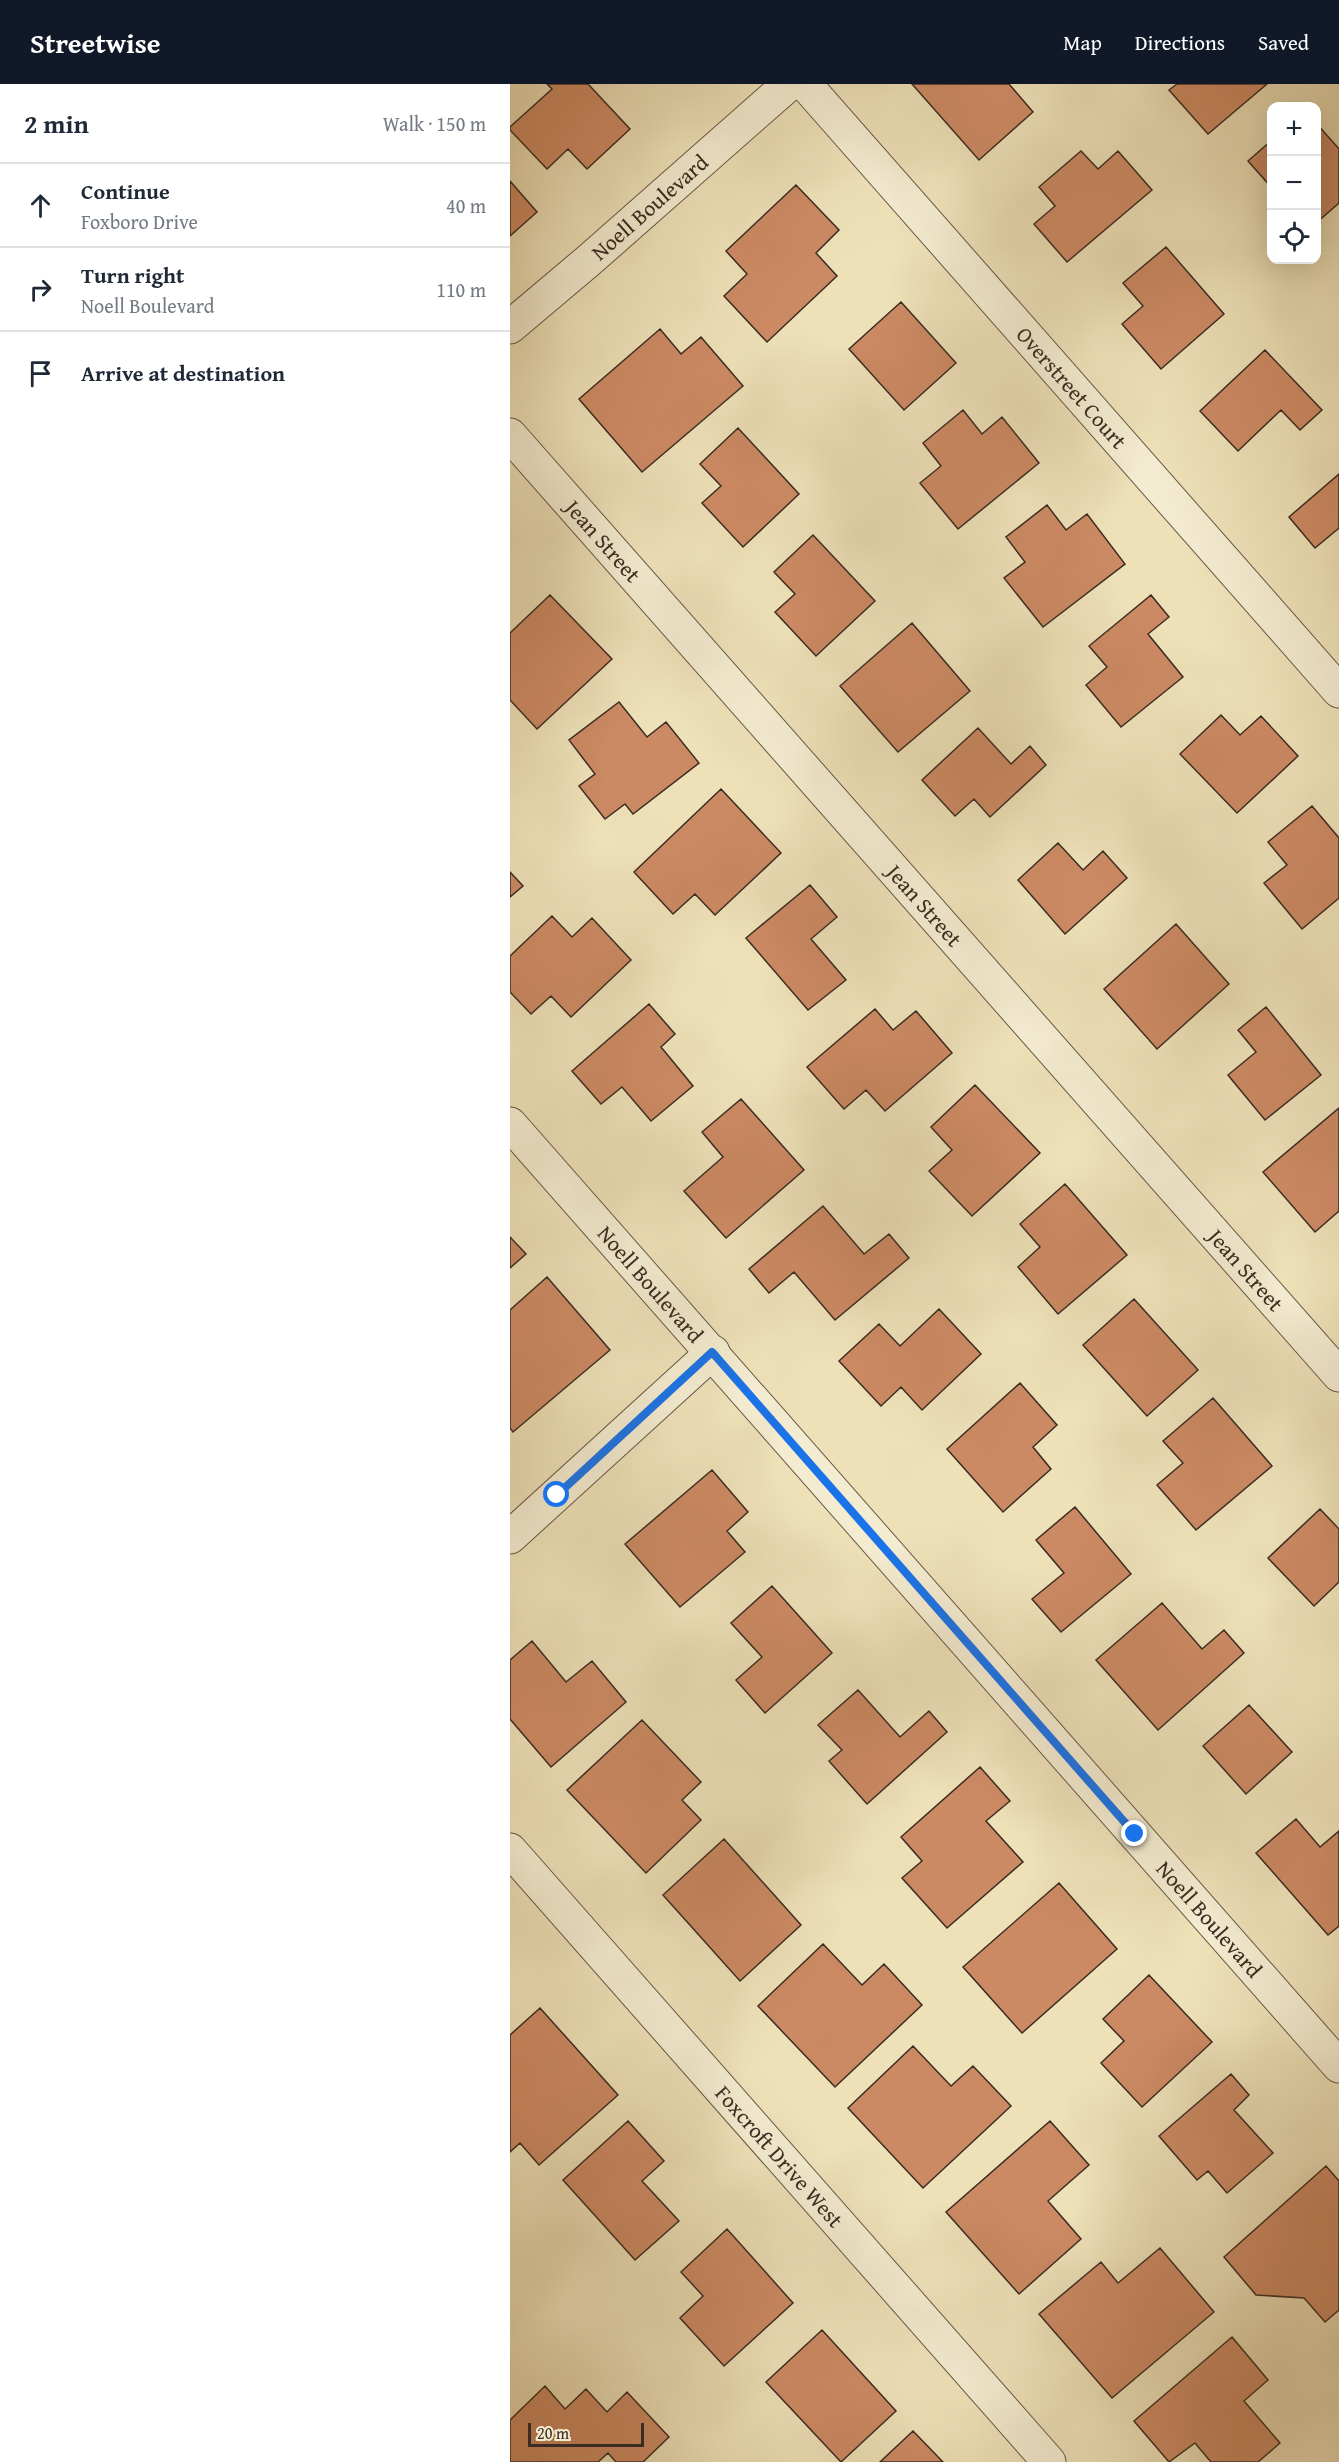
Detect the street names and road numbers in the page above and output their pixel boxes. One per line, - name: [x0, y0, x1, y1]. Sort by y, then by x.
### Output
- street label: Noell Boulevard: [584, 146, 715, 268]
- street label: Overstreet Court: [1009, 319, 1135, 456]
- street label: Jean Street: [556, 490, 649, 589]
- street label: Jean Street: [877, 855, 970, 954]
- street label: Noell Boulevard: [590, 1218, 711, 1350]
- street label: Jean Street: [1199, 1219, 1292, 1318]
- street label: Noell Boulevard: [1149, 1853, 1270, 1985]
- street label: Foxcroft Drive West: [708, 2078, 851, 2235]

